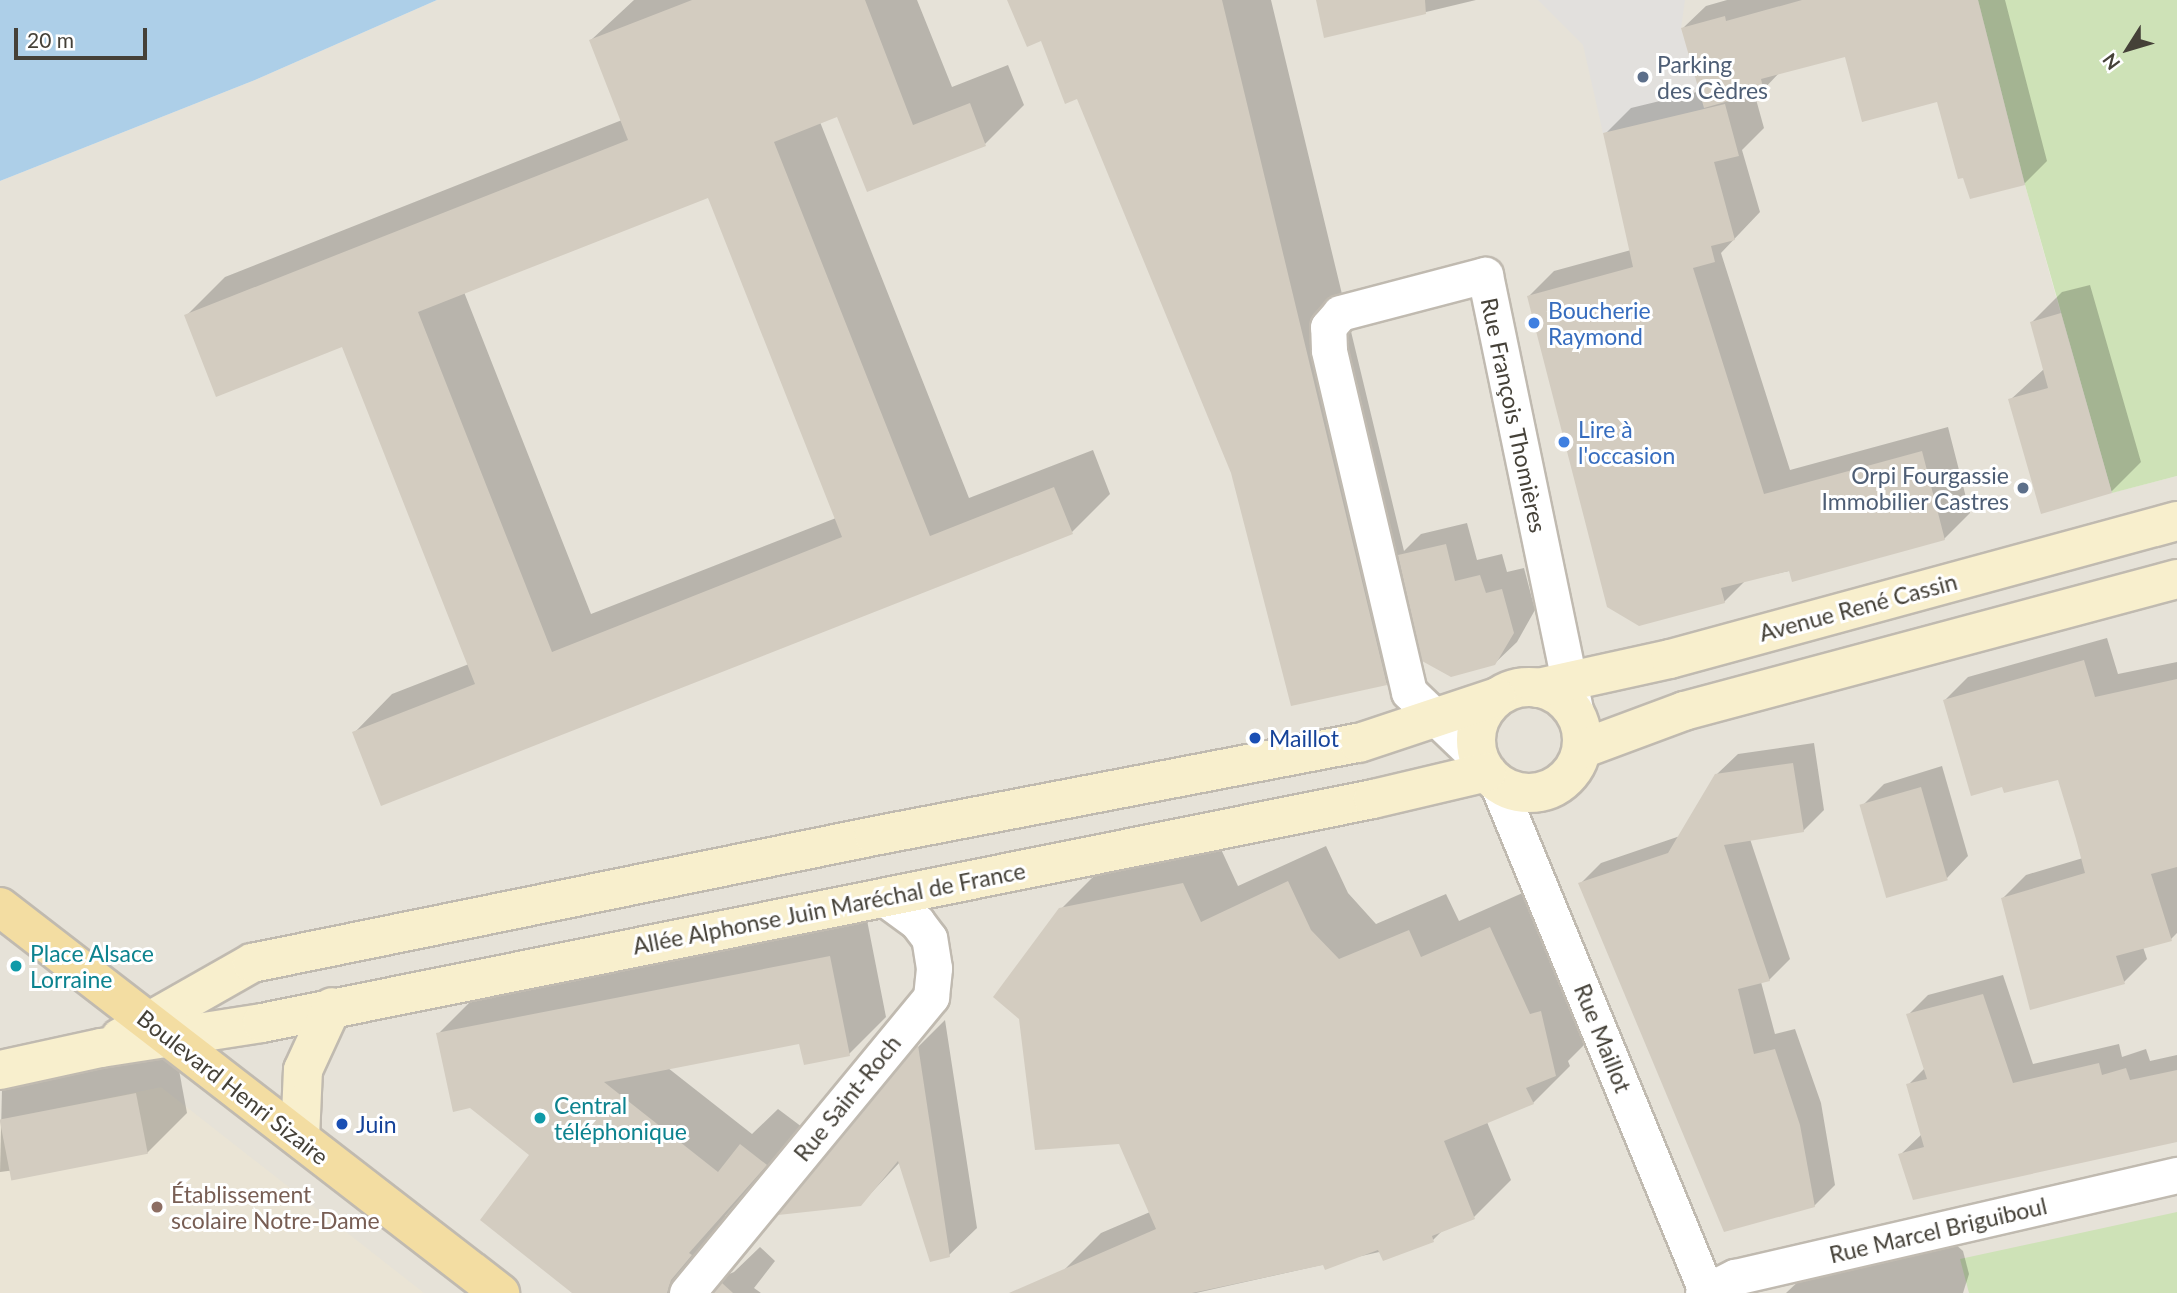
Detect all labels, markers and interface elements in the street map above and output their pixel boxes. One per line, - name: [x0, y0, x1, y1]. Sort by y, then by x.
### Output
- scale bar: [18, 14, 150, 58]
- north arrow: [2093, 14, 2163, 84]
- text: 20 m: [27, 27, 74, 52]
- text: N: [2097, 49, 2124, 75]
- place label: Parking des Cèdres: [1657, 50, 1768, 104]
- marker: Parking des Cèdres: [1635, 69, 1651, 85]
- street label: Rue François Thomières: [1476, 295, 1552, 535]
- place label: Boucherie Raymond: [1548, 296, 1651, 350]
- marker: Boucherie Raymond: [1526, 315, 1542, 331]
- place label: Lire à l'occasion: [1578, 415, 1675, 469]
- marker: Lire à l'occasion: [1556, 434, 1572, 450]
- place label: Orpi Fourgassie Immobilier Castres: [1821, 461, 2009, 515]
- marker: Orpi Fourgassie Immobilier Castres: [2015, 480, 2031, 496]
- street label: Avenue René Cassin: [1756, 567, 1960, 647]
- place label: Maillot: [1269, 724, 1339, 752]
- marker: Maillot: [1247, 730, 1263, 746]
- street label: Allée Alphonse Juin Maréchal de France: [630, 856, 1028, 960]
- place label: Place Alsace Lorraine: [30, 939, 155, 993]
- marker: Place Alsace Lorraine: [8, 958, 24, 974]
- street label: Rue Maillot: [1569, 980, 1637, 1096]
- street label: Boulevard Henri Sizaire: [132, 1004, 334, 1170]
- street label: Rue Saint-Roch: [788, 1029, 906, 1167]
- place label: Central téléphonique: [554, 1091, 687, 1145]
- place label: Juin: [356, 1110, 397, 1138]
- marker: Central téléphonique: [532, 1110, 548, 1126]
- marker: Juin: [334, 1116, 350, 1132]
- place label: Établissement scolaire Notre-Dame: [171, 1180, 380, 1234]
- street label: Rue Marcel Briguiboul: [1827, 1192, 2049, 1268]
- marker: Établissement scolaire Notre-Dame: [149, 1199, 165, 1215]

